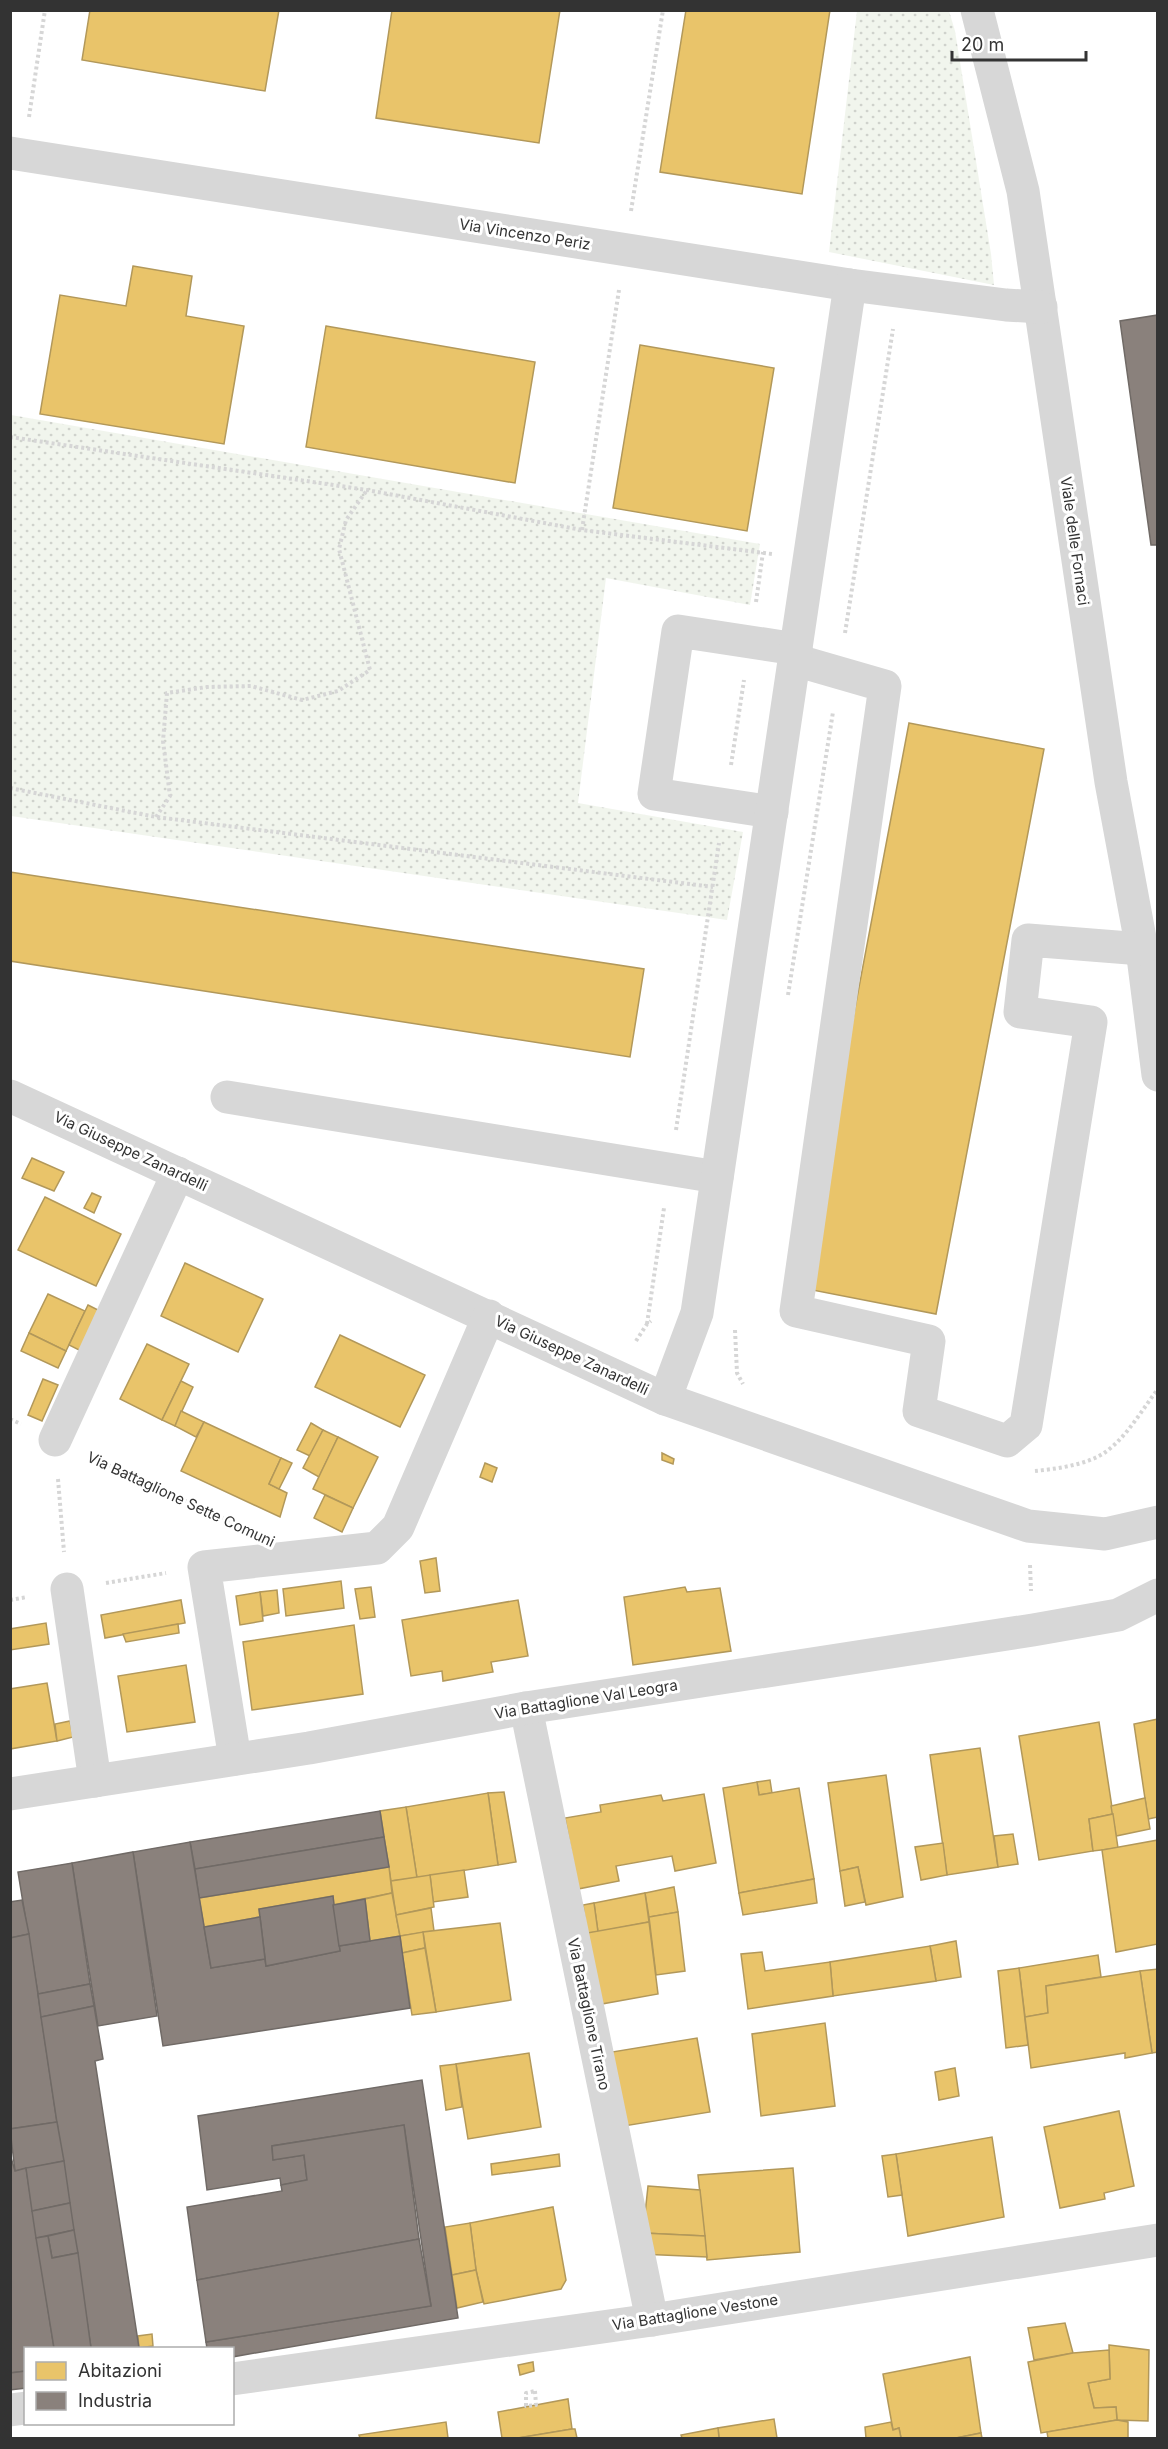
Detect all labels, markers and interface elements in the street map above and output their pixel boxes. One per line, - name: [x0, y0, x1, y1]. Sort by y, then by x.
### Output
- scale bar: [952, 24, 1086, 62]
- text: 20 m: [961, 34, 1004, 55]
- street label: Via Vincenzo Periz: [458, 214, 592, 254]
- street label: Viale delle Fornaci: [1057, 475, 1093, 607]
- street label: Via Giuseppe Zanardelli: [51, 1107, 211, 1195]
- street label: Via Giuseppe Zanardelli: [492, 1311, 652, 1399]
- street label: Via Battaglione Sette Comuni: [84, 1447, 278, 1551]
- street label: Via Battaglione Val Leogra: [493, 1675, 679, 1723]
- street label: Via Battaglione Tirano: [564, 1936, 614, 2092]
- street label: Via Battaglione Vestone: [611, 2289, 779, 2335]
- legend: [24, 2347, 234, 2425]
- text: Abitazioni: [78, 2360, 162, 2381]
- text: Industria: [78, 2390, 152, 2411]

